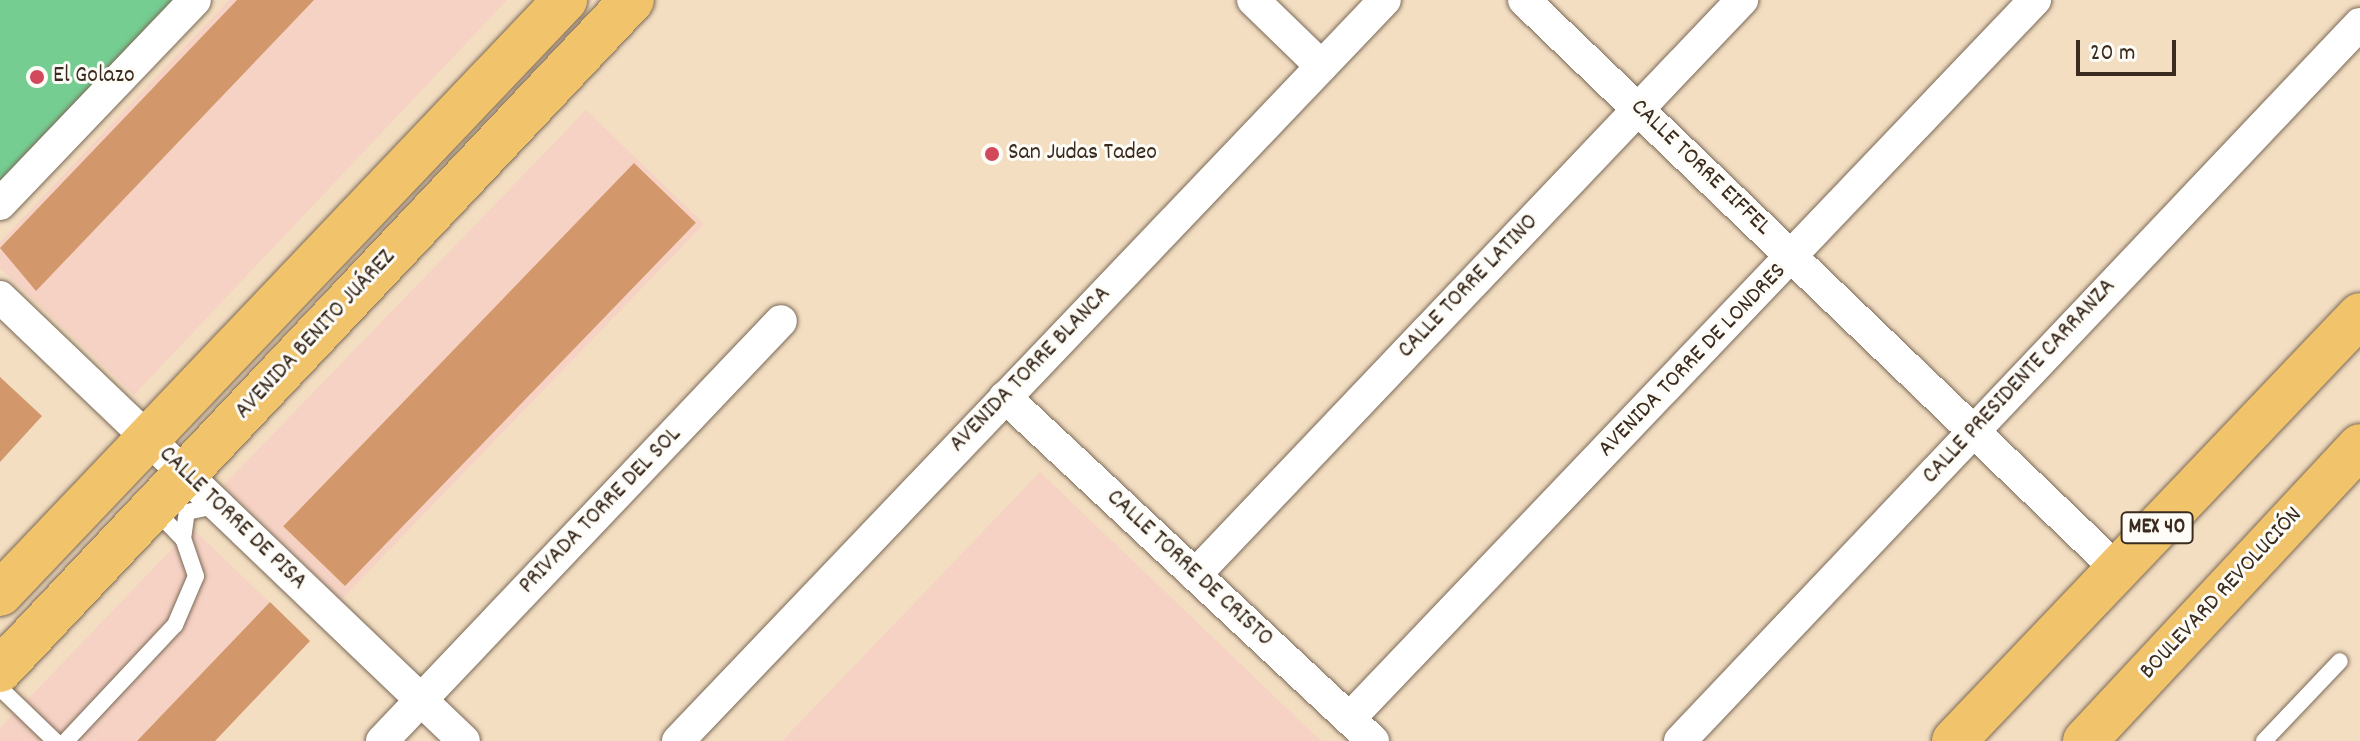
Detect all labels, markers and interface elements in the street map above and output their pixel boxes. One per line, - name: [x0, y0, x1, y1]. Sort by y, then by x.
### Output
- scale bar: [2080, 24, 2180, 74]
- text: 20 m: [2090, 37, 2136, 71]
- place label: El Golazo: [53, 63, 135, 91]
- marker: El Golazo: [28, 68, 46, 86]
- street label: CALLE TORRE EIFFEL: [1624, 94, 1776, 242]
- place label: San Judas Tadeo: [1008, 140, 1157, 168]
- marker: San Judas Tadeo: [983, 145, 1001, 163]
- street label: CALLE TORRE LATINO: [1393, 209, 1545, 365]
- street label: AVENIDA BENITO JUÁREZ: [230, 244, 402, 426]
- street label: AVENIDA TORRE DE LONDRES: [1593, 258, 1793, 464]
- street label: CALLE PRESIDENTE CARRANZA: [1917, 273, 2123, 491]
- street label: AVENIDA TORRE BLANCA: [944, 281, 1118, 459]
- street label: PRIVADA TORRE DEL SOL: [514, 421, 688, 601]
- street label: CALLE TORRE DE PISA: [152, 441, 312, 597]
- street label: CALLE TORRE DE CRISTO: [1100, 484, 1278, 654]
- street label: BOULEVARD REVOLUCIÓN: [2135, 502, 2309, 686]
- road number: MEX 40: [2119, 510, 2195, 546]

